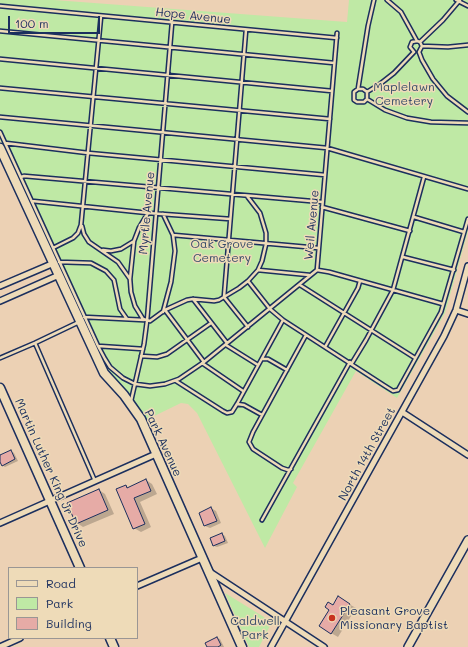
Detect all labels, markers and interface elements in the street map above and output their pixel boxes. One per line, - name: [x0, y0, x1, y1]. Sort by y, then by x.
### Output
- street label: Hope Avenue: [155, 5, 231, 27]
- scale bar: [10, 8, 102, 34]
- text: 100 m: [15, 15, 49, 31]
- park label: Maplelawn Cemetery: [373, 80, 435, 108]
- street label: Myrtle Avenue: [136, 171, 158, 255]
- street label: Weil Avenue: [302, 190, 322, 260]
- park label: Oak Grove Cemetery: [191, 237, 253, 265]
- street label: Martin Luther King Jr Drive: [12, 396, 90, 550]
- street label: North 14th Street: [335, 405, 399, 503]
- street label: Park Avenue: [141, 407, 185, 479]
- legend: [8, 567, 138, 639]
- text: Road: [46, 575, 76, 591]
- text: Park: [46, 595, 73, 611]
- place label: Pleasant Grove Missionary Baptist: [340, 604, 448, 632]
- marker: Pleasant Grove Missionary Baptist: [327, 613, 337, 623]
- park label: Caldwell Park: [230, 614, 280, 642]
- text: Building: [46, 615, 92, 631]

